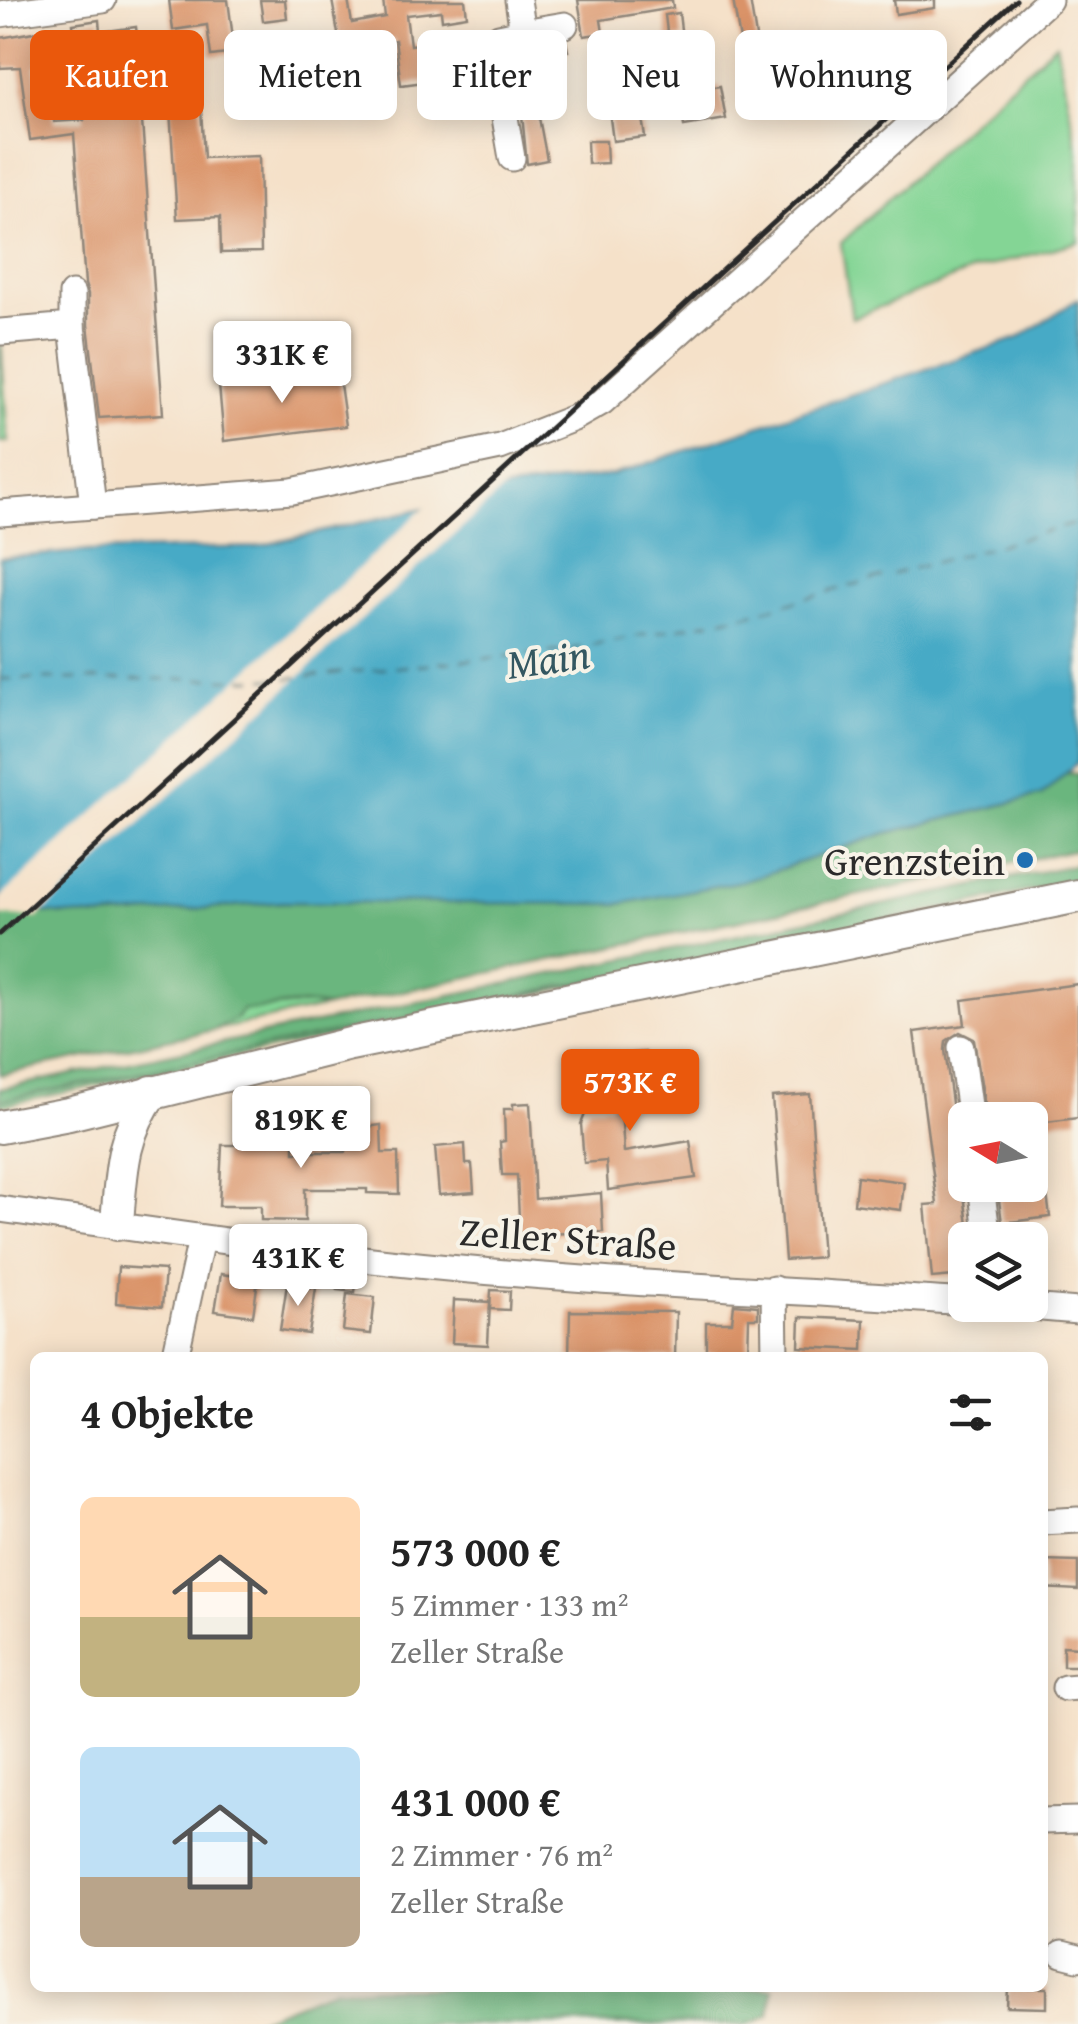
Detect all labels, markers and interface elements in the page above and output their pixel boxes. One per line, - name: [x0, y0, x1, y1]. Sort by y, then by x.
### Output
- chip: Kaufen: [30, 30, 204, 120]
- chip: Mieten: [224, 30, 397, 120]
- chip: Filter: [417, 30, 567, 120]
- chip: Neu: [587, 30, 715, 120]
- chip: Wohnung: [735, 30, 947, 120]
- pin: 331K €: [201, 321, 363, 406]
- text: 331K €: [235, 330, 329, 377]
- water label: Main: [503, 622, 593, 694]
- place label: Grenzstein: [824, 831, 1005, 890]
- marker: Grenzstein: [1014, 849, 1036, 871]
- pin: 573K €: [549, 1049, 711, 1134]
- text: 573K €: [583, 1058, 677, 1105]
- pin: 819K €: [220, 1086, 382, 1171]
- text: 819K €: [254, 1095, 348, 1142]
- north arrow: [948, 1102, 1048, 1202]
- map controls: [948, 1102, 1048, 1322]
- street label: Zeller Straße: [458, 1201, 678, 1275]
- button: layers: [948, 1222, 1048, 1322]
- pin: 431K €: [217, 1224, 379, 1309]
- text: 431K €: [251, 1233, 345, 1280]
- text: 4 Objekte: [80, 1382, 254, 1443]
- icon: filters: [943, 1385, 998, 1440]
- text: 573 000 €: [390, 1520, 561, 1581]
- icon: home: [160, 1537, 280, 1657]
- text: 5 Zimmer · 133 m²: [390, 1581, 628, 1628]
- text: Zeller Straße: [390, 1628, 564, 1675]
- text: 431 000 €: [390, 1770, 561, 1831]
- icon: home: [160, 1787, 280, 1907]
- text: 2 Zimmer · 76 m²: [390, 1831, 613, 1878]
- text: Zeller Straße: [390, 1878, 564, 1925]

